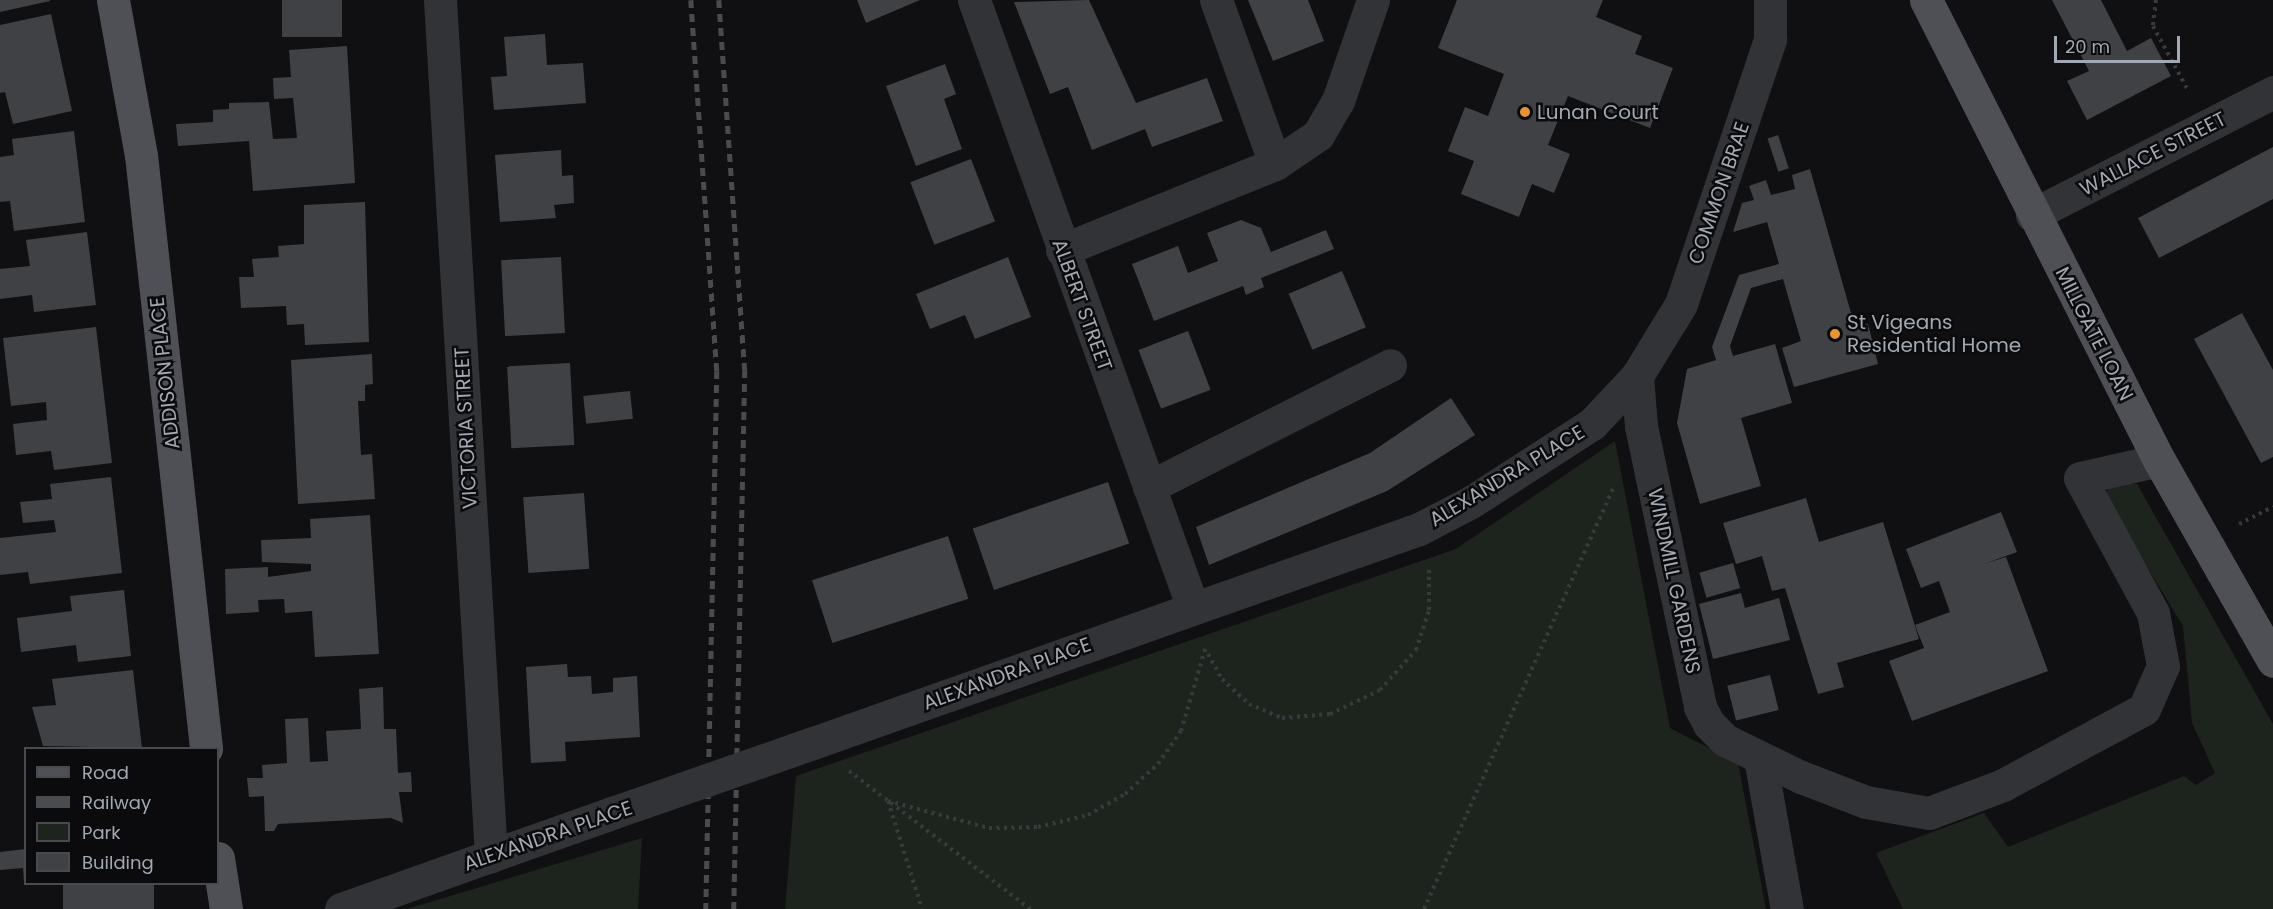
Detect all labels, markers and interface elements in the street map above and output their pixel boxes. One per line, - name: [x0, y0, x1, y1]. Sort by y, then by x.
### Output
- scale bar: [2057, 24, 2183, 62]
- text: 20 m: [2065, 34, 2110, 59]
- place label: Lunan Court: [1537, 100, 1659, 124]
- marker: Lunan Court: [1518, 105, 1532, 119]
- street label: WALLACE STREET: [2076, 107, 2230, 201]
- street label: COMMON BRAE: [1683, 119, 1755, 267]
- street label: ALBERT STREET: [1047, 236, 1117, 374]
- street label: MILLGATE LOAN: [2050, 263, 2138, 405]
- street label: ADDISON PLACE: [145, 296, 185, 450]
- place label: St Vigeans Residential Home: [1847, 310, 2021, 357]
- marker: St Vigeans Residential Home: [1828, 327, 1842, 341]
- street label: VICTORIA STREET: [450, 346, 482, 510]
- street label: ALEXANDRA PLACE: [1425, 420, 1589, 532]
- street label: WINDMILL GARDENS: [1643, 486, 1705, 676]
- street label: ALEXANDRA PLACE: [920, 632, 1094, 716]
- legend: [24, 747, 219, 885]
- text: Road: [82, 760, 129, 785]
- text: Railway: [82, 790, 151, 815]
- street label: ALEXANDRA PLACE: [460, 796, 636, 876]
- text: Park: [82, 820, 121, 845]
- text: Building: [82, 850, 154, 875]

